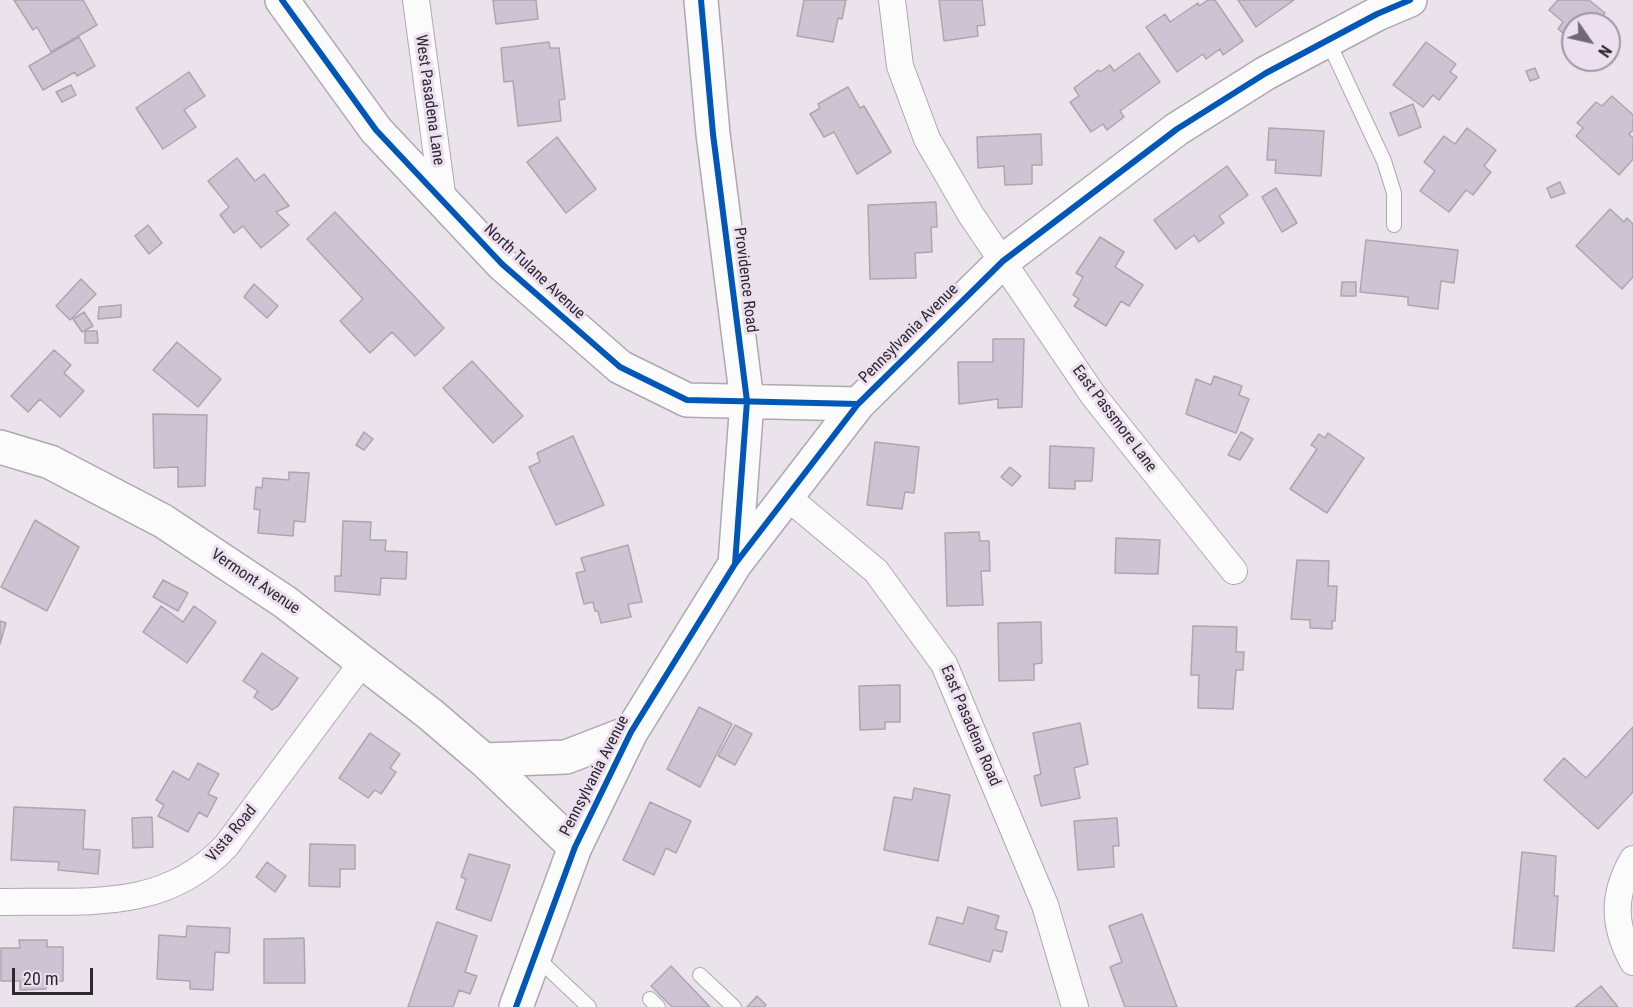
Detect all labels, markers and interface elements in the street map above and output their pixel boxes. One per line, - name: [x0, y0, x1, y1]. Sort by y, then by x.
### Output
- north arrow: [1561, 12, 1621, 72]
- street label: West Pasadena Lane: [410, 34, 448, 166]
- text: N: [1594, 42, 1615, 61]
- street label: North Tulane Avenue: [480, 220, 588, 324]
- street label: Providence Road: [729, 226, 761, 334]
- street label: Pennsylvania Avenue: [855, 280, 963, 388]
- street label: East Passmore Lane: [1068, 362, 1160, 476]
- street label: Vermont Avenue: [207, 545, 303, 619]
- street label: East Pasadena Road: [936, 663, 1004, 789]
- street label: Pennsylvania Avenue: [556, 713, 634, 839]
- street label: Vista Road: [203, 802, 261, 866]
- scale bar: [15, 956, 96, 994]
- text: 20 m: [23, 968, 58, 989]

